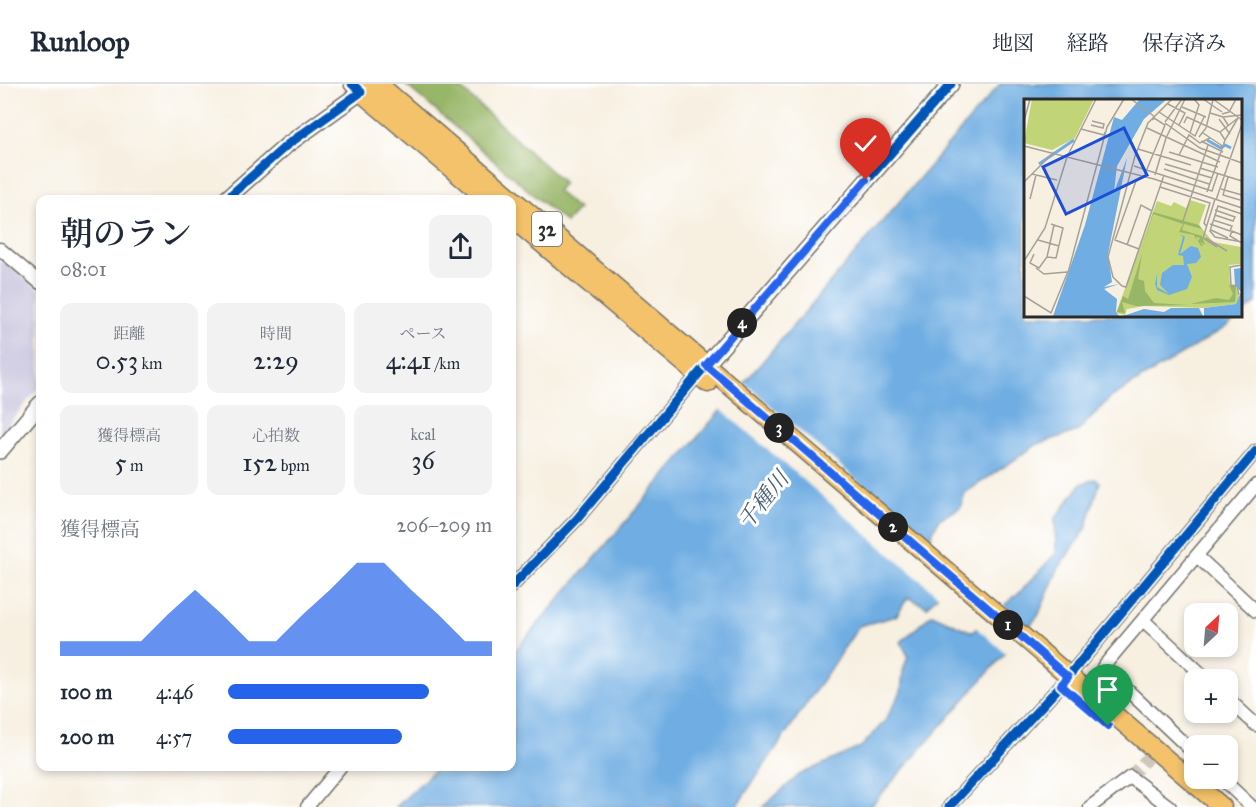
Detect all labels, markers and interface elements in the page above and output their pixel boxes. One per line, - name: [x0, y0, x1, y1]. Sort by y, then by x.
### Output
- text: Runloop: [30, 24, 130, 59]
- text: 地図: [992, 30, 1034, 56]
- text: 経路: [1067, 30, 1109, 56]
- text: 保存済み: [1142, 30, 1226, 56]
- inset map: [1024, 99, 1241, 316]
- pin: [840, 118, 891, 180]
- icon: check: [849, 127, 882, 160]
- road number: 32: [532, 212, 562, 246]
- text: 朝のラン: [60, 214, 192, 254]
- button: share: [429, 215, 492, 278]
- text: 08:01: [60, 257, 107, 281]
- pin: 4: [727, 308, 757, 338]
- text: 4: [738, 313, 746, 332]
- text: 距離: [113, 324, 145, 343]
- text: 時間: [260, 324, 292, 343]
- text: ペース: [399, 324, 447, 343]
- text: 0.53: [96, 344, 138, 376]
- text: 2:29: [253, 344, 299, 376]
- text: 4:41: [386, 344, 432, 376]
- text: km: [138, 354, 162, 373]
- text: /km: [432, 354, 460, 373]
- pin: 3: [764, 413, 794, 443]
- text: 3: [776, 418, 782, 437]
- text: kcal: [410, 425, 436, 444]
- text: 獲得標高: [97, 426, 161, 445]
- text: 心拍数: [252, 426, 300, 445]
- text: 36: [411, 444, 435, 476]
- text: 5: [115, 446, 127, 478]
- text: 152: [242, 446, 277, 478]
- text: m: [127, 456, 143, 475]
- text: bpm: [277, 456, 310, 475]
- water label: 千種川: [732, 464, 796, 534]
- pin: 2: [878, 512, 908, 542]
- text: 206–209 m: [396, 513, 492, 537]
- text: 獲得標高: [60, 517, 140, 541]
- text: 2: [889, 517, 897, 536]
- north arrow: [1184, 603, 1238, 657]
- map controls: [1184, 603, 1238, 789]
- pin: 1: [993, 610, 1023, 640]
- text: 1: [1005, 615, 1011, 634]
- pin: [1082, 664, 1133, 726]
- button: +: [1184, 669, 1238, 723]
- icon: arrive: [1091, 673, 1124, 706]
- text: 100 m: [60, 680, 112, 704]
- text: 4:46: [156, 680, 194, 704]
- text: 200 m: [60, 725, 114, 749]
- text: 4:57: [156, 725, 192, 749]
- button: −: [1184, 735, 1238, 789]

